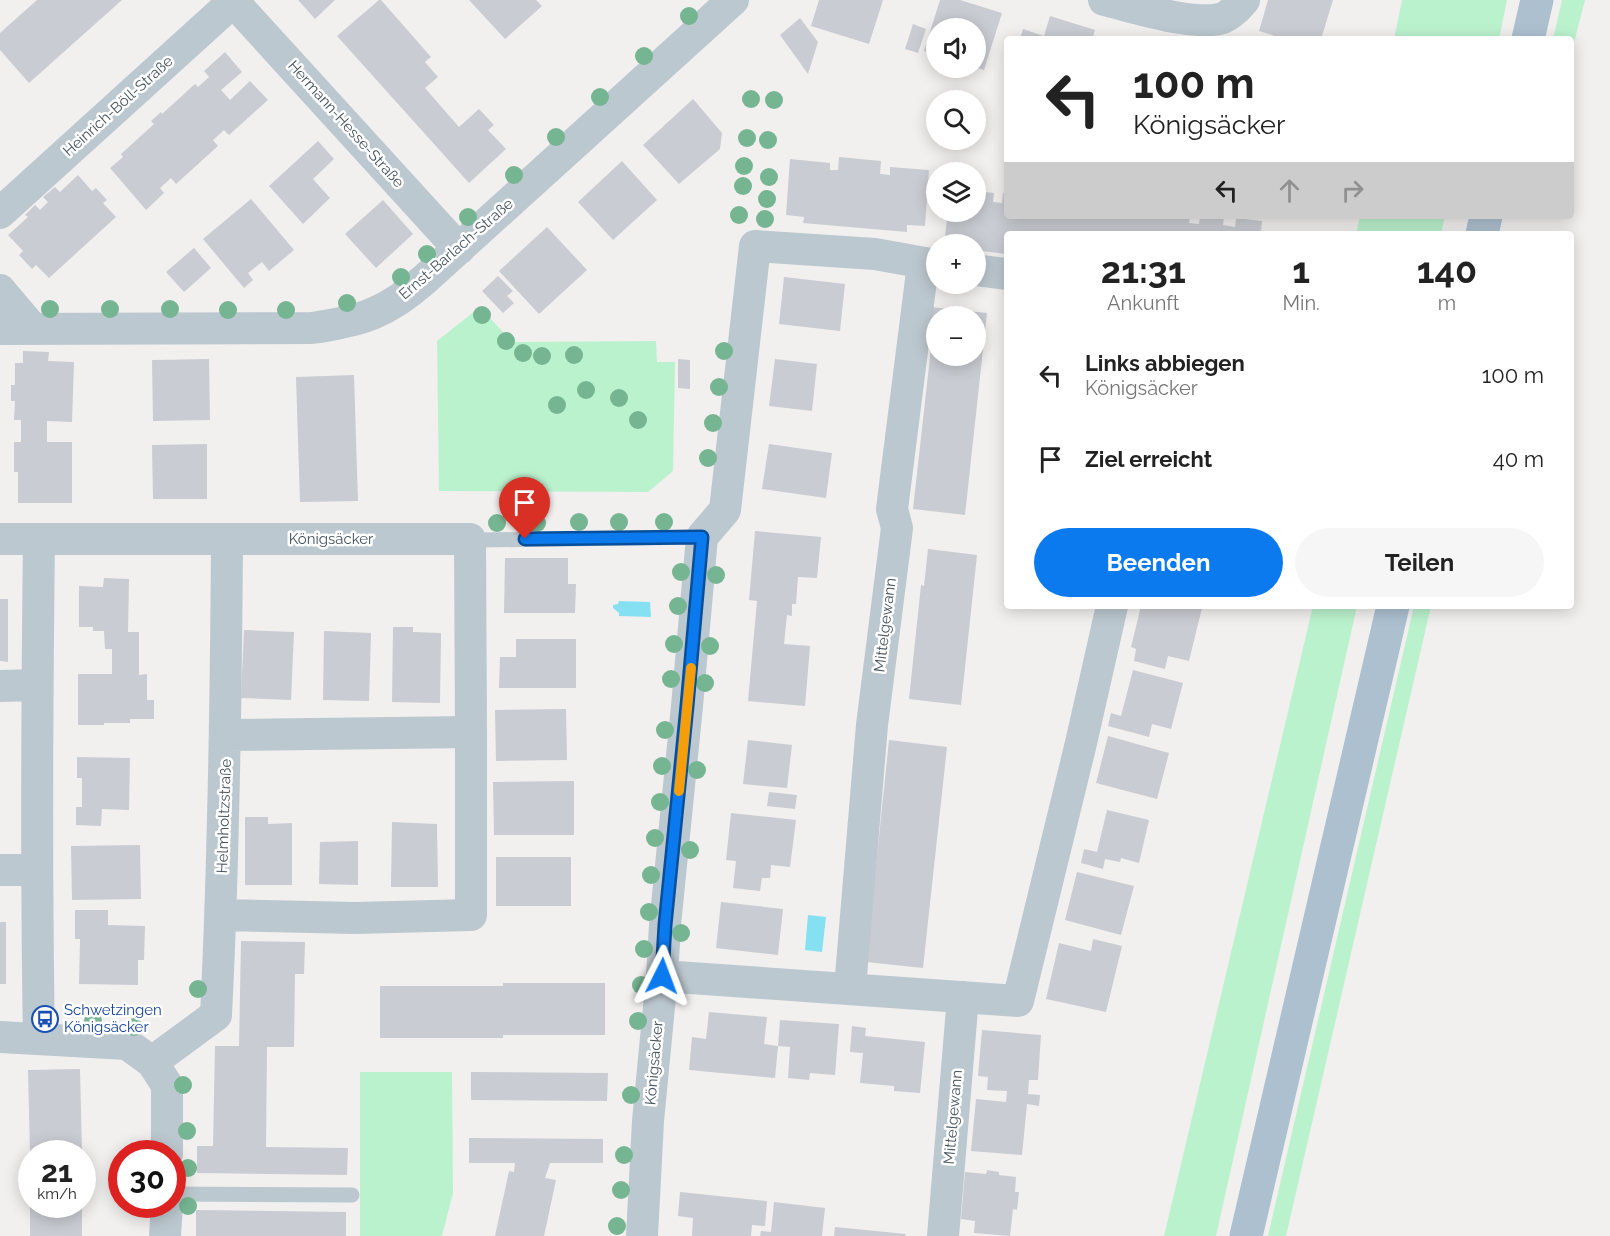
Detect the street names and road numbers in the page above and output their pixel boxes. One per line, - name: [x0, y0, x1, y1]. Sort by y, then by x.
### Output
- street label: Heinrich-Böll-Straße: [59, 52, 177, 160]
- street label: Hermann-Hesse-Straße: [284, 57, 408, 191]
- street label: Ernst-Barlach-Straße: [395, 194, 517, 303]
- street label: Königsäcker: [289, 530, 374, 548]
- street label: Mittelgewann: [870, 577, 900, 673]
- street label: Helmholtzstraße: [213, 758, 235, 874]
- street label: Königsäcker: [641, 1019, 667, 1106]
- street label: Mittelgewann: [940, 1069, 966, 1165]

